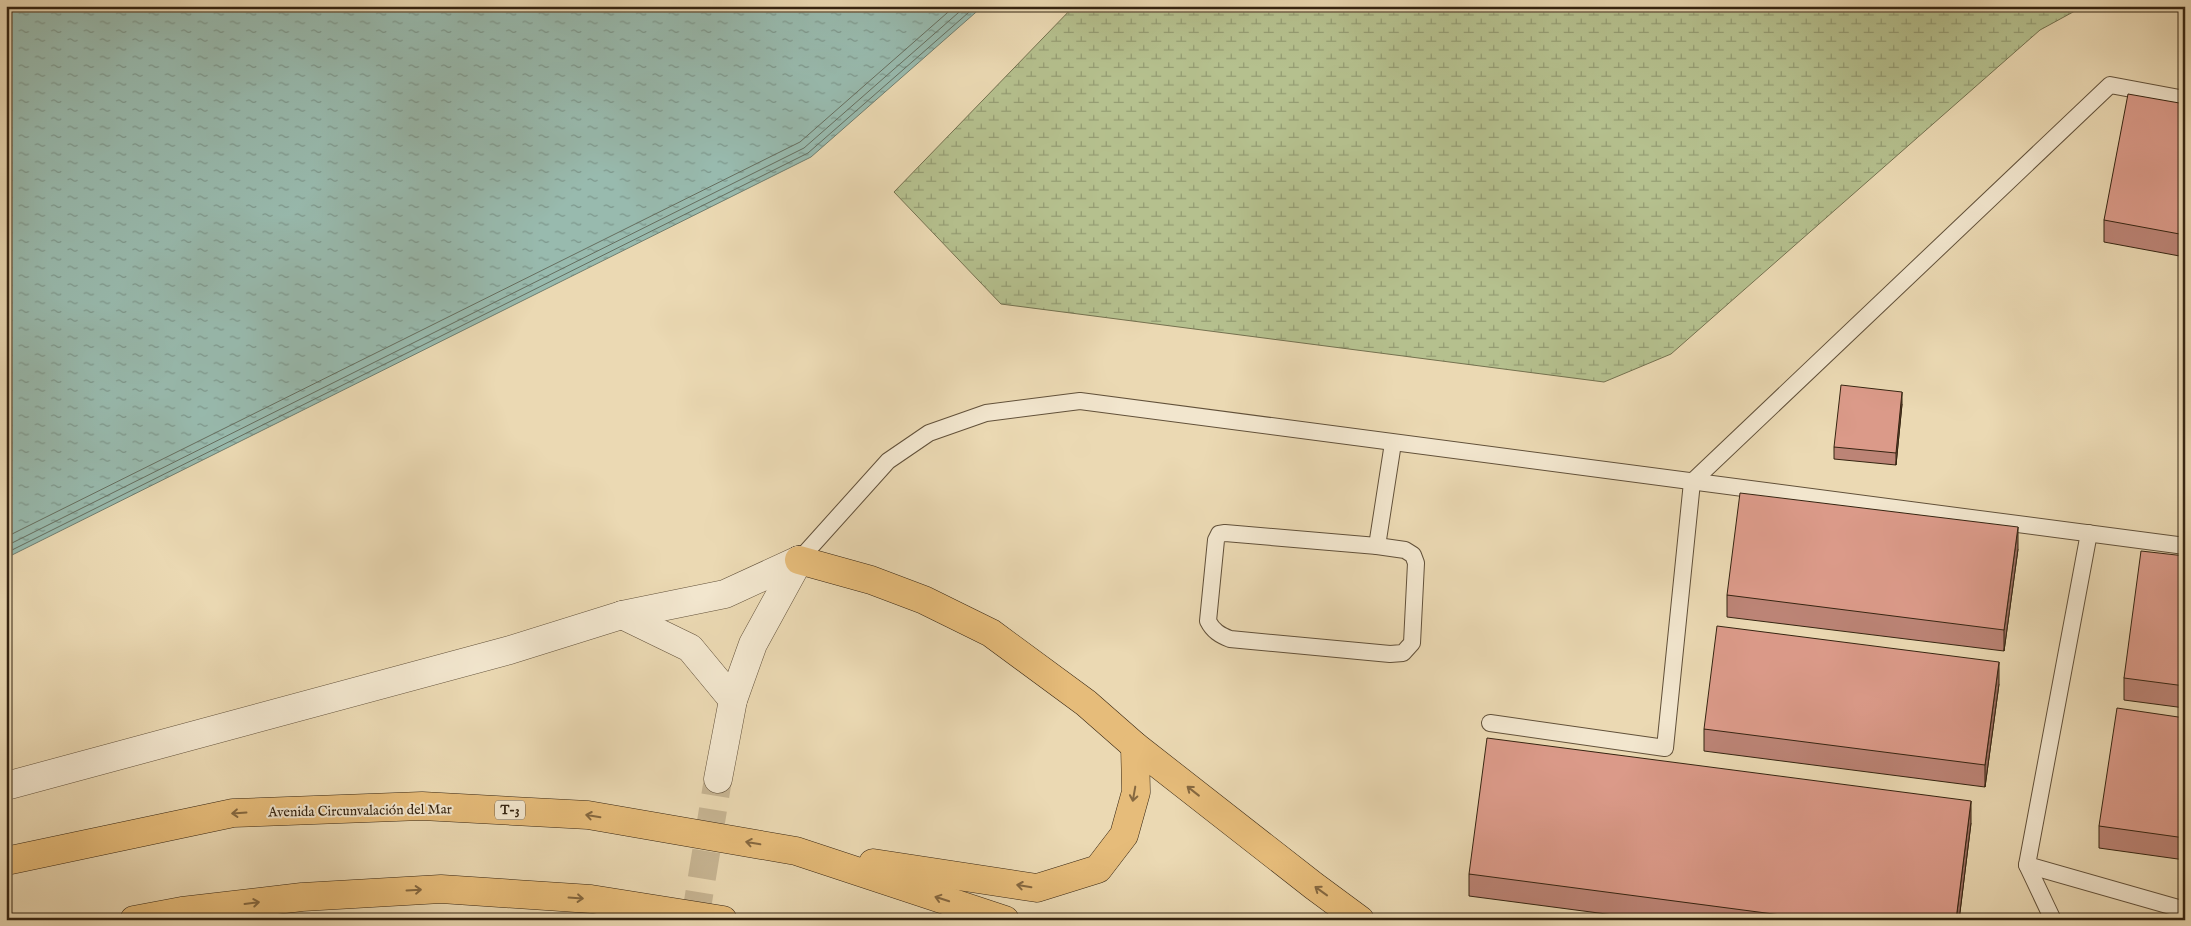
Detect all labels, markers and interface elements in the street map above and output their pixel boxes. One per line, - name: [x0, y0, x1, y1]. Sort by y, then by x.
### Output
- one-way arrow: [1129, 786, 1139, 802]
- one-way arrow: [1186, 786, 1199, 797]
- street label: Avenida Circunvalación del Mar: [267, 800, 452, 822]
- road number: T-3: [495, 800, 525, 820]
- one-way arrow: [231, 809, 247, 818]
- one-way arrow: [585, 810, 601, 820]
- one-way arrow: [746, 838, 762, 848]
- one-way arrow: [1016, 881, 1032, 891]
- one-way arrow: [405, 886, 421, 895]
- one-way arrow: [1314, 886, 1328, 896]
- one-way arrow: [567, 893, 583, 903]
- one-way arrow: [935, 894, 951, 903]
- one-way arrow: [243, 898, 259, 908]

